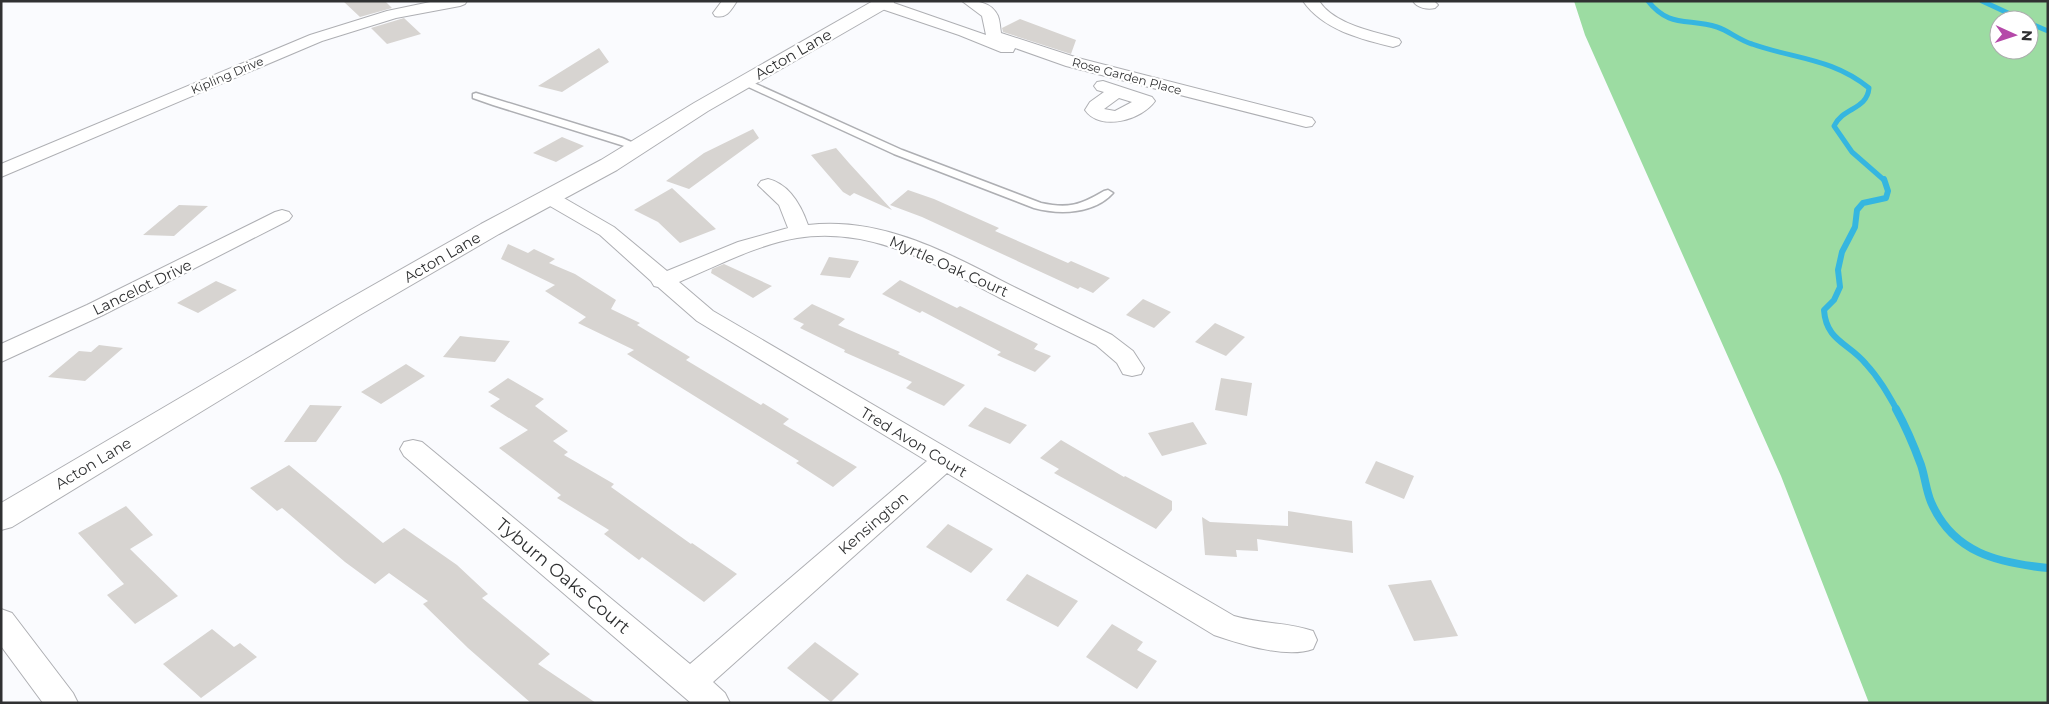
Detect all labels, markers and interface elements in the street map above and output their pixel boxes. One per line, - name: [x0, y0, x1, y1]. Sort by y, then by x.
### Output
- north arrow: [1989, 10, 2039, 60]
- street label: Acton Lane: [751, 24, 835, 84]
- text: N: [2018, 30, 2036, 42]
- street label: Kipling Drive: [189, 53, 265, 97]
- street label: Rose Garden Place: [1071, 54, 1183, 98]
- street label: Acton Lane: [400, 227, 484, 287]
- street label: Myrtle Oak Court: [887, 231, 1011, 301]
- street label: Lancelot Drive: [89, 255, 195, 319]
- street label: Tred Avon Court: [857, 403, 971, 481]
- street label: Acton Lane: [52, 433, 134, 493]
- street label: Kensington: [834, 487, 912, 559]
- street label: Tyburn Oaks Court: [491, 513, 635, 639]

